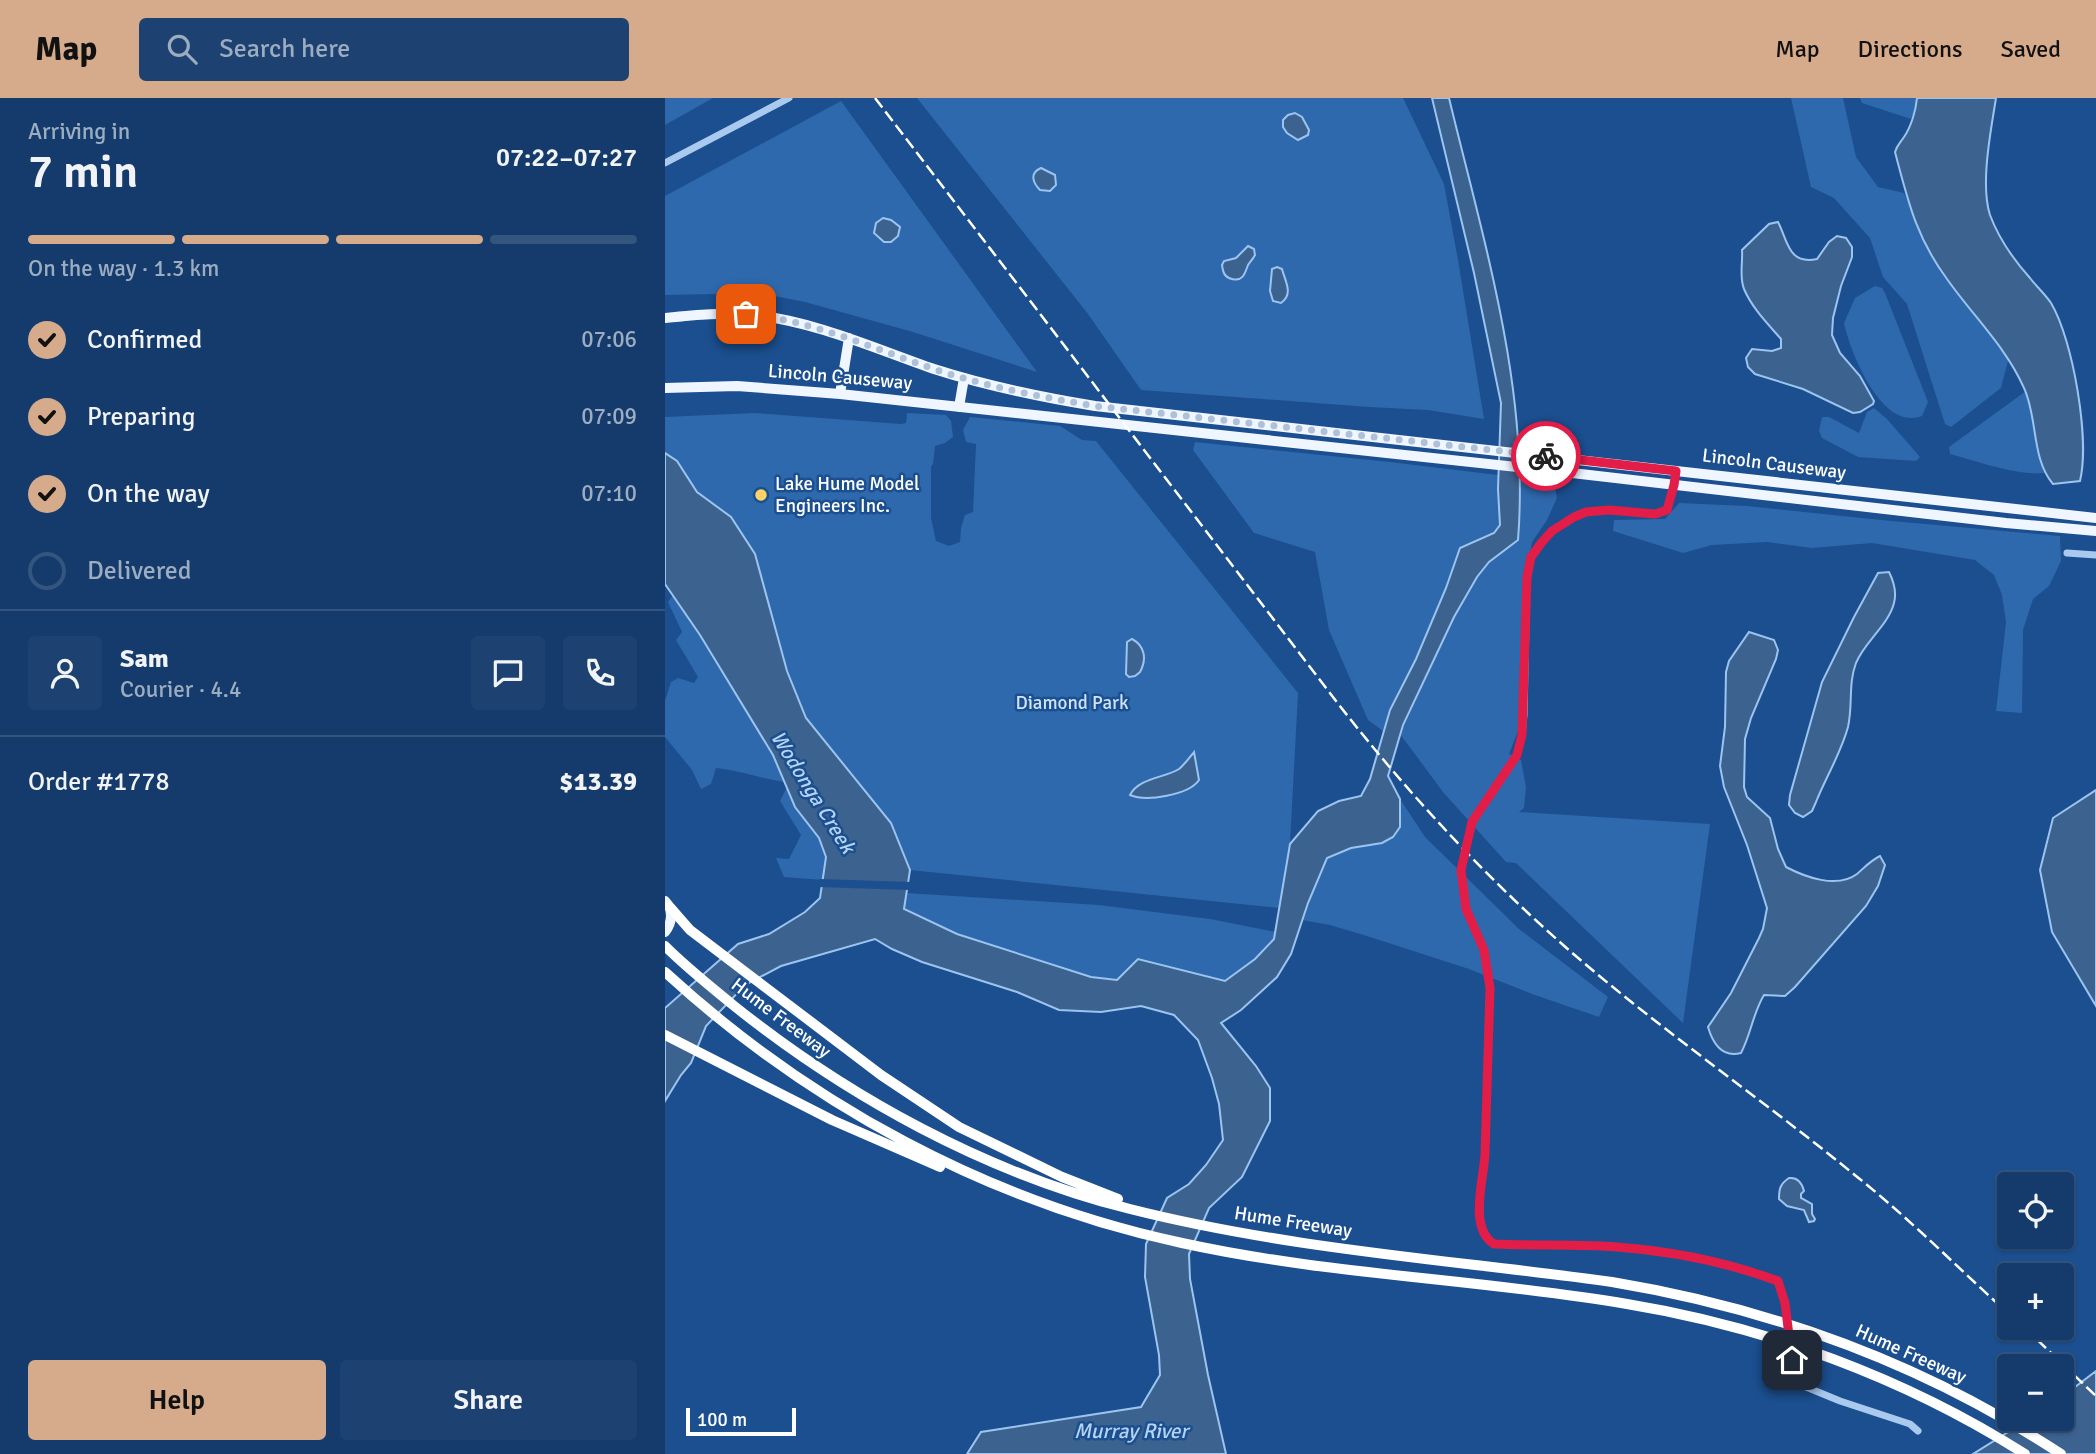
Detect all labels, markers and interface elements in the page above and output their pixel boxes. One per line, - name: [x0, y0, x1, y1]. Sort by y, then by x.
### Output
- search box: [139, 18, 629, 81]
- text: Map: [35, 29, 97, 70]
- icon: search: [163, 30, 201, 68]
- text: Search here: [219, 33, 350, 65]
- text: Map: [1775, 34, 1820, 64]
- text: Directions: [1858, 34, 1963, 64]
- text: Saved: [2001, 34, 2061, 64]
- text: Arriving in: [28, 117, 130, 146]
- text: 07:22–07:27: [496, 142, 637, 174]
- text: 7 min: [28, 144, 138, 200]
- text: On the way · 1.3 km: [28, 254, 219, 283]
- pin: [716, 284, 776, 344]
- icon: bag: [727, 295, 765, 333]
- icon: check: [28, 321, 66, 359]
- text: Confirmed: [87, 324, 202, 356]
- text: 07:06: [581, 325, 637, 354]
- street label: Lincoln Causeway: [767, 359, 913, 395]
- icon: check: [28, 398, 66, 436]
- text: Preparing: [87, 401, 195, 433]
- text: 07:09: [581, 402, 637, 431]
- courier: [1511, 421, 1581, 491]
- icon: bike: [1527, 437, 1565, 475]
- street label: Lincoln Causeway: [1701, 443, 1847, 485]
- place label: Lake Hume Model Engineers Inc.: [775, 472, 920, 518]
- icon: check: [28, 475, 66, 513]
- text: On the way: [87, 478, 210, 510]
- text: 07:10: [581, 479, 637, 508]
- marker: Lake Hume Model Engineers Inc.: [753, 487, 769, 503]
- text: Delivered: [87, 555, 192, 587]
- button: person: [28, 636, 102, 710]
- button: chat: [471, 636, 545, 710]
- button: phone: [563, 636, 637, 710]
- text: Sam: [120, 643, 169, 675]
- text: Courier · 4.4: [120, 675, 241, 704]
- park label: Diamond Park: [1015, 691, 1129, 715]
- water label: Wodonga Creek: [765, 726, 862, 860]
- text: Order #1778: [28, 766, 169, 798]
- text: $13.39: [559, 766, 637, 798]
- street label: Hume Freeway: [726, 973, 836, 1063]
- map controls: [1997, 1172, 2074, 1431]
- button: locate: [1997, 1172, 2074, 1249]
- street label: Hume Freeway: [1232, 1201, 1354, 1243]
- button: +: [1997, 1263, 2074, 1340]
- street label: Hume Freeway: [1852, 1319, 1970, 1389]
- pin: [1762, 1330, 1822, 1390]
- icon: home: [1773, 1341, 1811, 1379]
- button: −: [1997, 1354, 2074, 1431]
- button: Help: [28, 1360, 326, 1440]
- button: Share: [340, 1360, 637, 1440]
- scale bar: [686, 1405, 796, 1437]
- text: 100 m: [697, 1408, 747, 1432]
- water label: Murray River: [1074, 1418, 1191, 1444]

